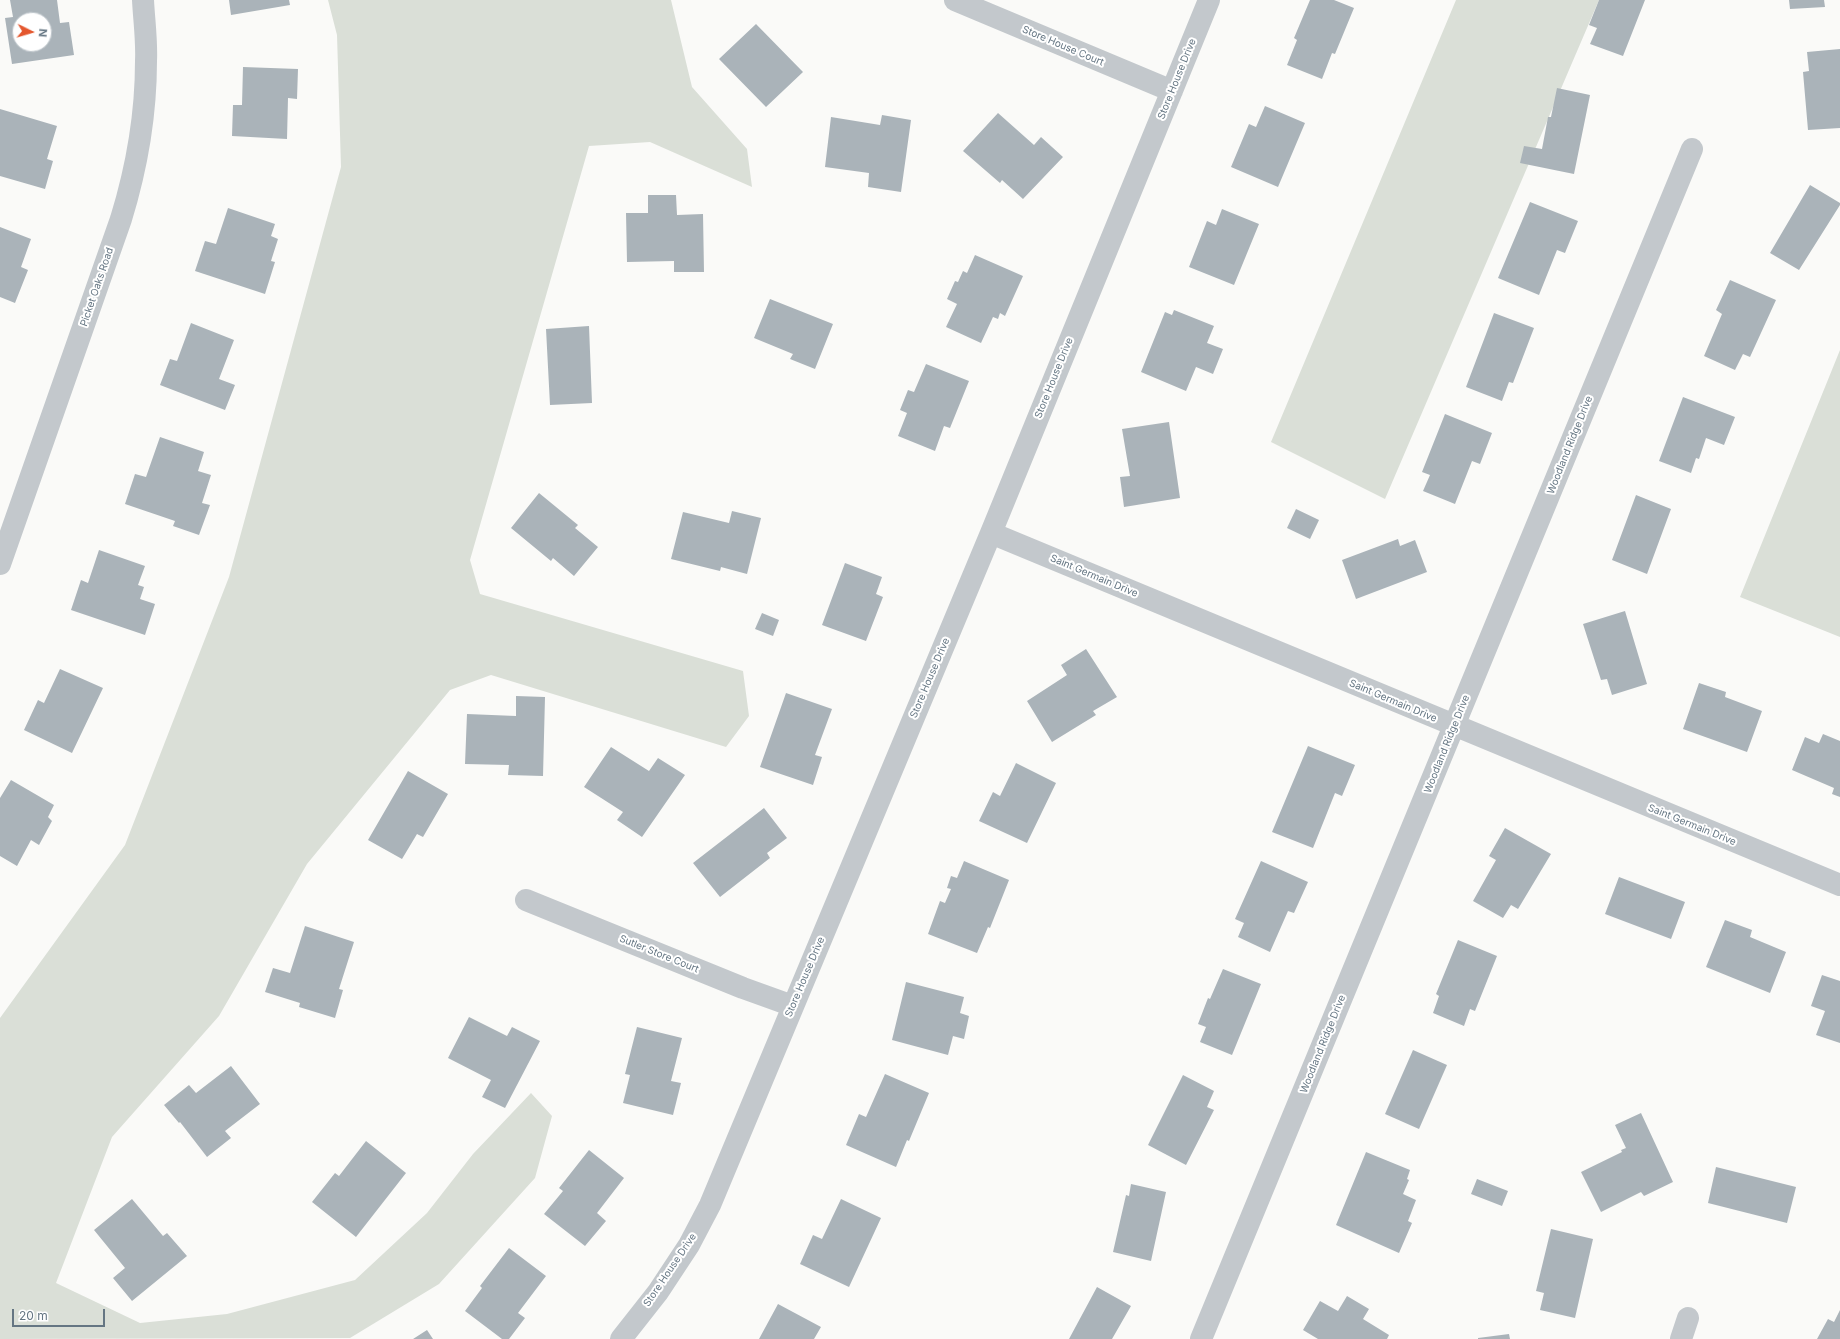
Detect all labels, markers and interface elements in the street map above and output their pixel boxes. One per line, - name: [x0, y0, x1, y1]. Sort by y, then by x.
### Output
- north arrow: [12, 12, 52, 52]
- street label: Store House Court: [1020, 23, 1106, 69]
- text: N: [36, 28, 50, 38]
- street label: Store House Drive: [1155, 37, 1199, 121]
- street label: Picket Oaks Road: [78, 246, 116, 328]
- street label: Store House Drive: [1032, 336, 1076, 420]
- street label: Woodland Ridge Drive: [1545, 394, 1595, 496]
- street label: Saint Germain Drive: [1048, 552, 1140, 600]
- street label: Store House Drive: [908, 636, 952, 720]
- street label: Saint Germain Drive: [1347, 677, 1439, 725]
- street label: Woodland Ridge Drive: [1422, 693, 1472, 795]
- street label: Saint Germain Drive: [1646, 802, 1738, 848]
- street label: Sutler Store Court: [618, 933, 700, 975]
- street label: Store House Drive: [783, 935, 827, 1019]
- street label: Woodland Ridge Drive: [1298, 993, 1348, 1095]
- street label: Store House Drive: [641, 1231, 699, 1309]
- scale bar: [14, 1301, 107, 1327]
- text: 20 m: [19, 1308, 48, 1323]

